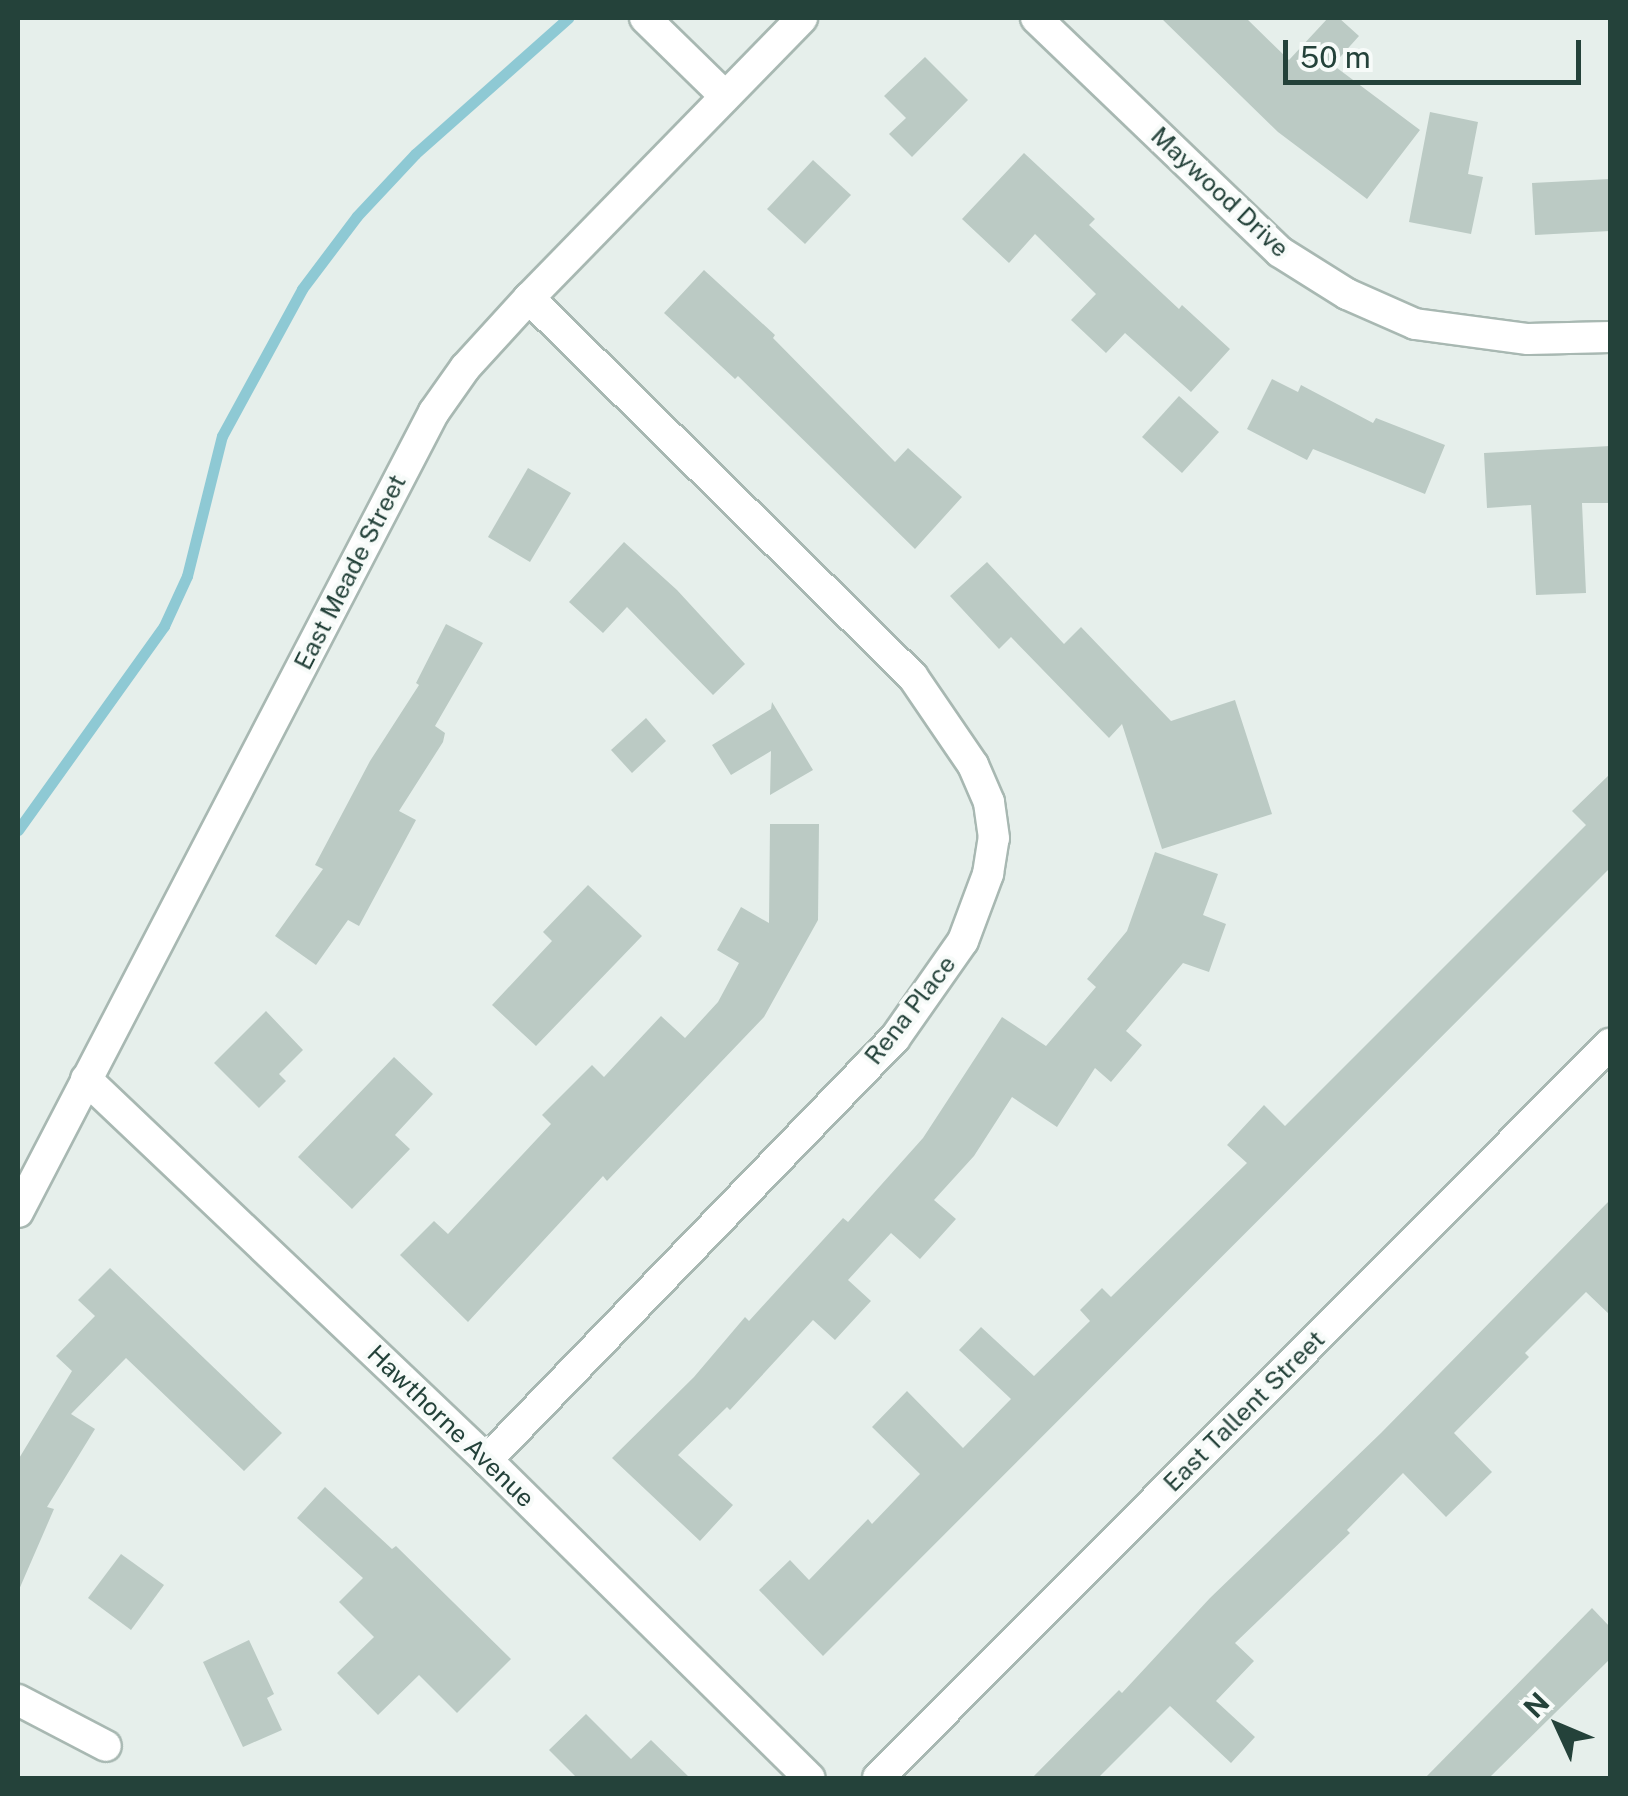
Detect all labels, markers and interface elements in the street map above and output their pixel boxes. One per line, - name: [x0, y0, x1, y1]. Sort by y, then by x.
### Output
- scale bar: [1288, 20, 1586, 82]
- text: 50 m: [1300, 39, 1371, 75]
- street label: Maywood Drive: [1145, 121, 1295, 263]
- street label: East Meade Street: [288, 469, 412, 675]
- street label: Rena Place: [858, 950, 962, 1070]
- street label: East Tallent Street: [1157, 1324, 1331, 1498]
- street label: Hawthorne Avenue: [361, 1339, 541, 1513]
- north arrow: [1508, 1676, 1608, 1776]
- text: N: [1517, 1685, 1556, 1724]

